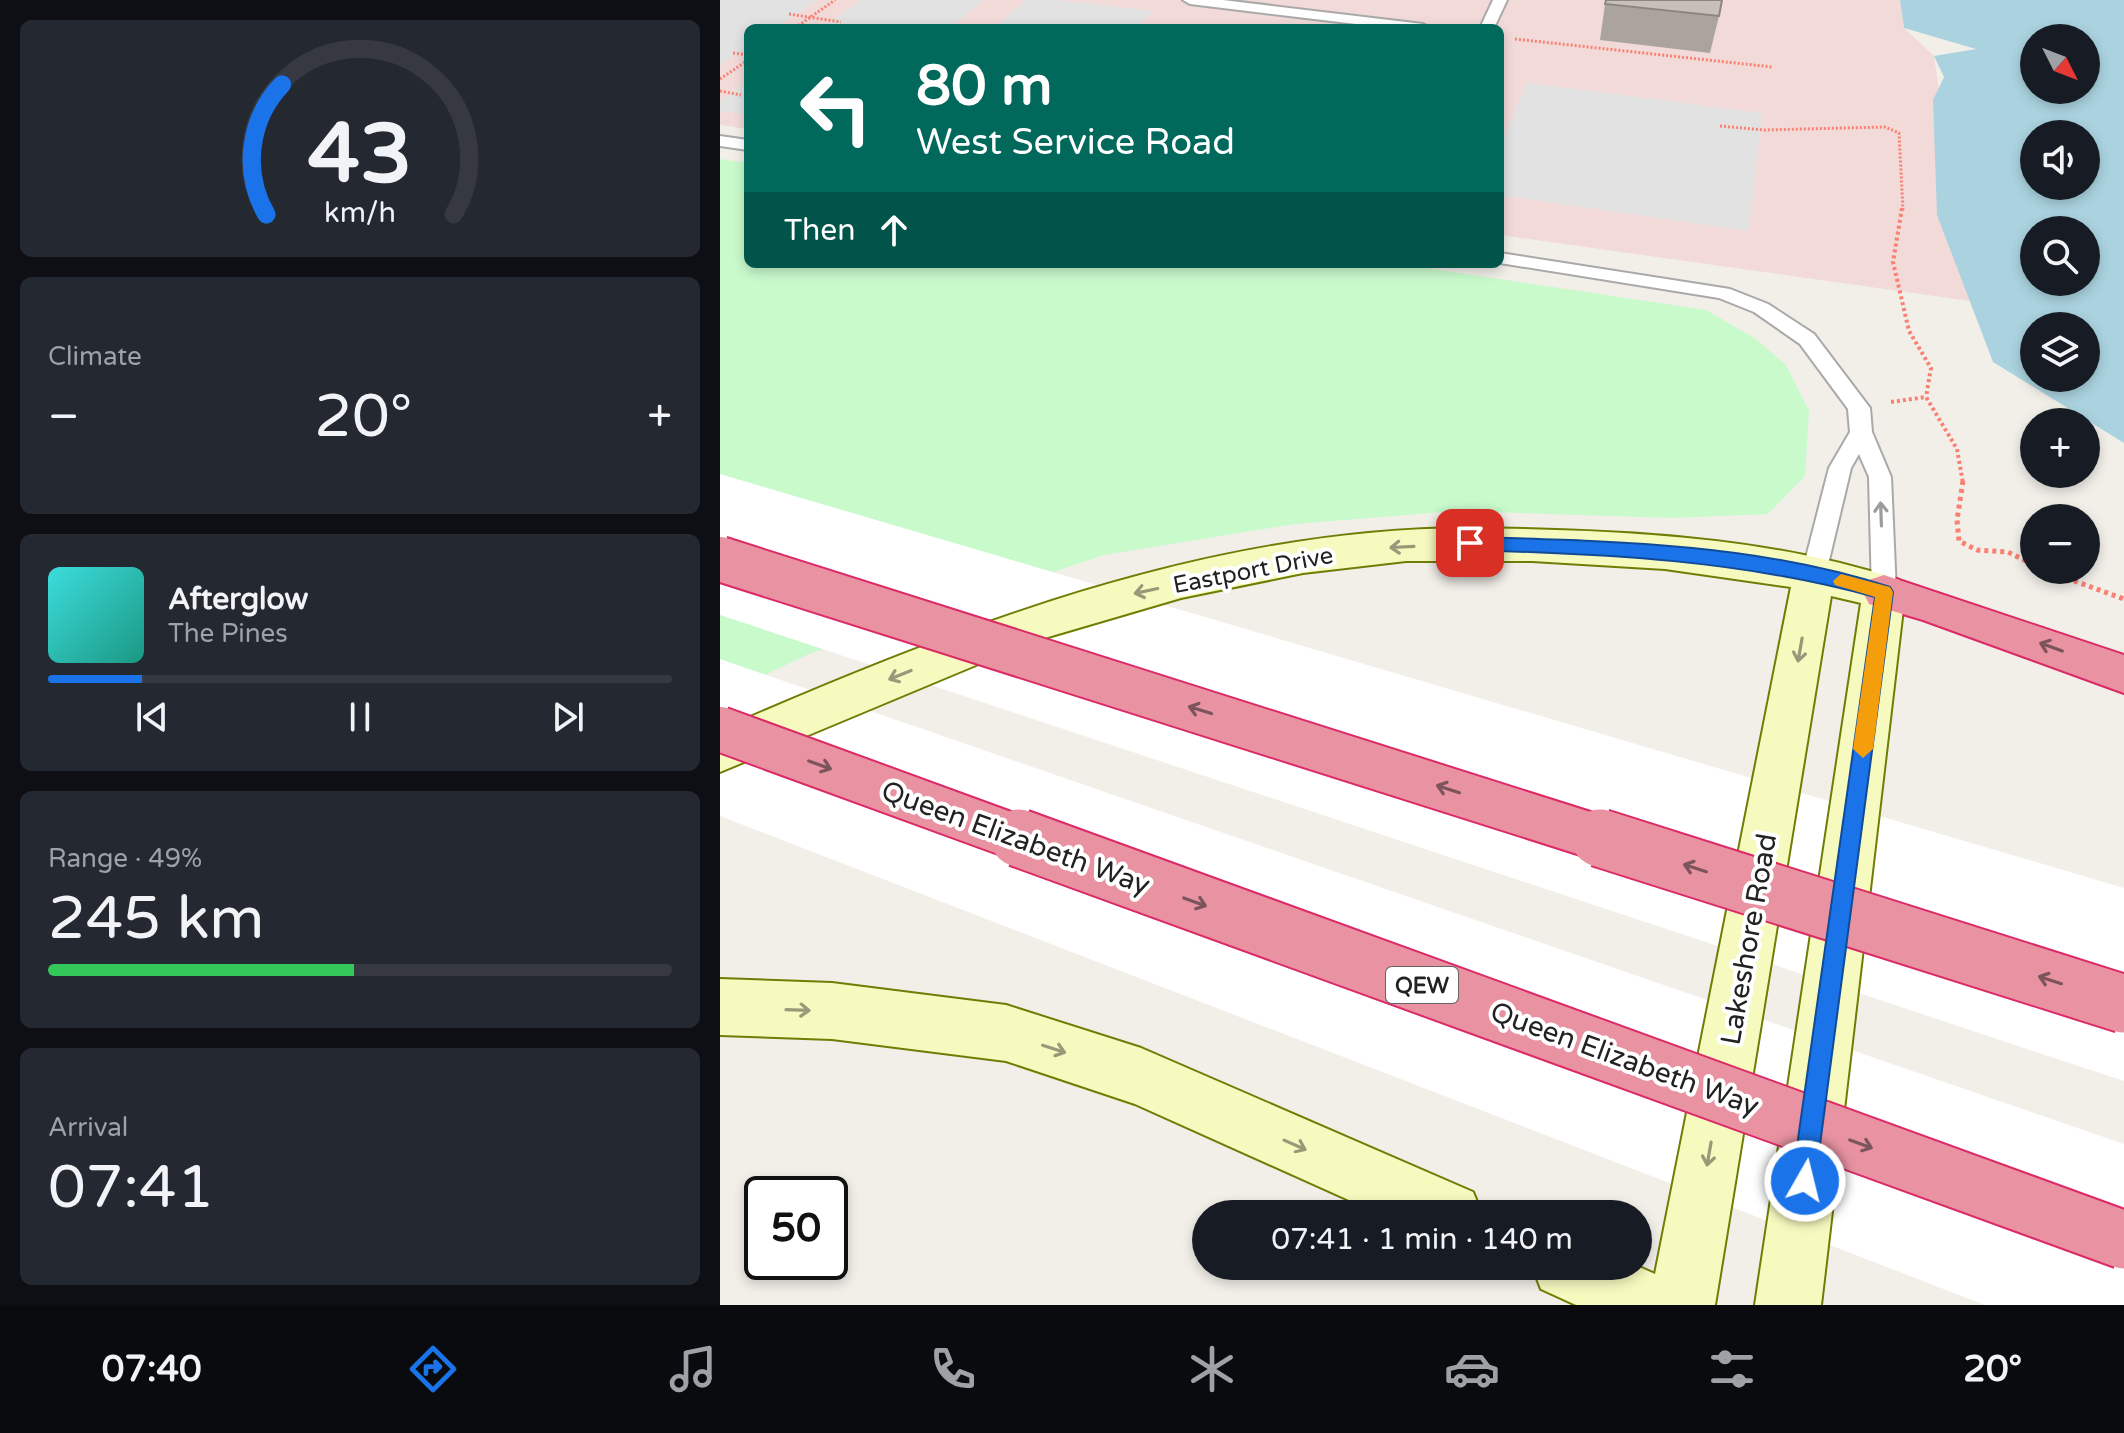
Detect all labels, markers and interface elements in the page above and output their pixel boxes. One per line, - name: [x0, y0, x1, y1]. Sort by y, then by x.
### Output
- north arrow: [2020, 24, 2100, 104]
- map controls: [2020, 24, 2100, 584]
- text: 80 m: [916, 53, 1052, 120]
- icon: left: [784, 56, 888, 160]
- text: 43: [308, 104, 412, 204]
- button: sound: [2020, 120, 2100, 200]
- text: West Service Road: [916, 121, 1235, 164]
- text: km/h: [324, 196, 396, 230]
- icon: ahead: [872, 208, 916, 252]
- text: Then: [784, 212, 856, 249]
- button: search: [2020, 216, 2100, 296]
- button: layers: [2020, 312, 2100, 392]
- text: Climate: [48, 341, 142, 372]
- text: 20°: [314, 381, 412, 453]
- text: −: [48, 391, 79, 444]
- text: +: [647, 391, 672, 444]
- button: +: [2020, 408, 2100, 488]
- one-way arrow: [1874, 501, 1889, 528]
- button: −: [2020, 504, 2100, 584]
- pin: [1436, 509, 1504, 577]
- icon: arrive: [1448, 521, 1492, 565]
- one-way arrow: [1389, 539, 1416, 554]
- street label: Eastport Drive: [1170, 541, 1336, 600]
- text: Afterglow: [168, 581, 308, 618]
- one-way arrow: [1134, 584, 1160, 599]
- text: The Pines: [168, 618, 288, 649]
- one-way arrow: [1792, 637, 1807, 662]
- one-way arrow: [2038, 639, 2063, 654]
- one-way arrow: [888, 668, 913, 683]
- icon: previous: [130, 695, 174, 739]
- icon: pause: [338, 695, 382, 739]
- icon: next: [546, 695, 590, 739]
- one-way arrow: [1187, 702, 1213, 717]
- one-way arrow: [807, 759, 831, 773]
- street label: Queen Elizabeth Way: [877, 774, 1155, 902]
- one-way arrow: [1435, 780, 1460, 795]
- street label: Lakeshore Road: [1714, 831, 1784, 1048]
- text: Range · 49%: [48, 843, 202, 874]
- one-way arrow: [1683, 859, 1708, 874]
- text: 245 km: [48, 883, 264, 955]
- one-way arrow: [1183, 896, 1207, 910]
- road number: QEW: [1386, 967, 1458, 1003]
- one-way arrow: [2037, 972, 2062, 987]
- street label: Queen Elizabeth Way: [1486, 995, 1764, 1123]
- one-way arrow: [784, 1002, 811, 1017]
- one-way arrow: [1041, 1042, 1066, 1057]
- text: Arrival: [48, 1112, 128, 1143]
- one-way arrow: [1283, 1138, 1307, 1153]
- one-way arrow: [1848, 1138, 1873, 1152]
- position arrow: [1763, 1139, 1847, 1223]
- one-way arrow: [1701, 1141, 1716, 1166]
- text: 07:41: [48, 1152, 214, 1224]
- speed limit sign: 50: [744, 1176, 848, 1280]
- text: 07:41 · 1 min · 140 m: [1271, 1221, 1573, 1258]
- icon: directions: [405, 1341, 461, 1397]
- icon: music: [665, 1341, 721, 1397]
- icon: phone: [925, 1341, 981, 1397]
- icon: climate: [1184, 1341, 1240, 1397]
- icon: car: [1444, 1341, 1500, 1397]
- icon: filters: [1704, 1341, 1760, 1397]
- text: 07:40: [102, 1348, 202, 1391]
- text: 20°: [1963, 1348, 2022, 1391]

